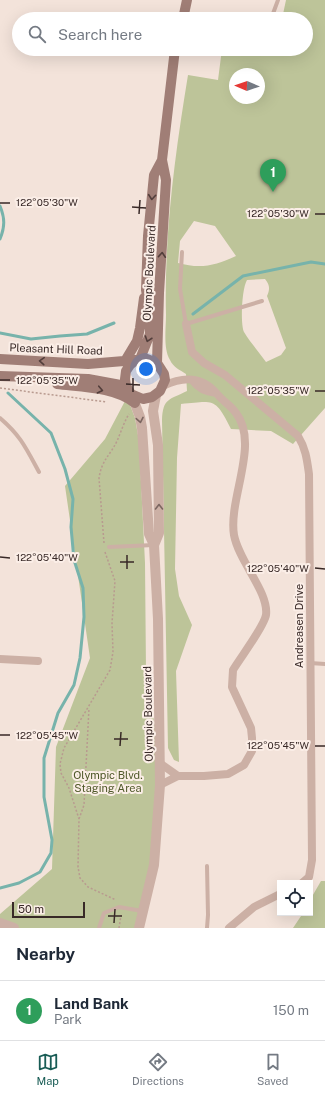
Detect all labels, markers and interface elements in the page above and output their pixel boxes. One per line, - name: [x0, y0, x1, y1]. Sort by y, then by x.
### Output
- search box: [12, 12, 313, 56]
- icon: search: [26, 23, 48, 45]
- text: Search here: [58, 26, 142, 43]
- north arrow: [229, 68, 265, 104]
- pin: 1: [260, 159, 286, 192]
- one-way arrow: [148, 194, 157, 200]
- text: 122°05'30"W: [16, 196, 78, 208]
- text: 122°05'30"W: [247, 207, 309, 219]
- street label: Olympic Boulevard: [140, 225, 158, 321]
- one-way arrow: [157, 251, 166, 258]
- one-way arrow: [144, 335, 152, 342]
- street label: Pleasant Hill Road: [9, 341, 103, 357]
- one-way arrow: [39, 357, 45, 366]
- your location: [136, 359, 156, 379]
- text: 122°05'35"W: [16, 374, 79, 386]
- text: 122°05'35"W: [247, 384, 310, 396]
- one-way arrow: [97, 386, 103, 394]
- one-way arrow: [136, 417, 144, 423]
- one-way arrow: [155, 504, 163, 510]
- text: 122°05'40"W: [16, 551, 78, 563]
- text: 122°05'40"W: [247, 562, 309, 574]
- street label: Andreasen Drive: [293, 584, 305, 668]
- street label: Olympic Boulevard: [141, 666, 155, 762]
- text: 122°05'45"W: [16, 729, 78, 741]
- text: 122°05'45"W: [247, 739, 309, 751]
- park label: Olympic Blvd. Staging Area: [73, 769, 143, 794]
- map controls: [277, 880, 313, 916]
- button: locate: [277, 880, 313, 916]
- scale bar: [12, 900, 85, 919]
- text: 50 m: [18, 903, 44, 915]
- text: Nearby: [16, 944, 75, 964]
- text: Land Bank: [54, 995, 129, 1012]
- text: 1: [26, 1003, 32, 1018]
- text: 150 m: [273, 1003, 309, 1018]
- text: Park: [54, 1012, 82, 1027]
- tab: Map: [37, 1051, 59, 1087]
- tab: Directions: [132, 1051, 184, 1087]
- tab: Saved: [257, 1051, 288, 1087]

